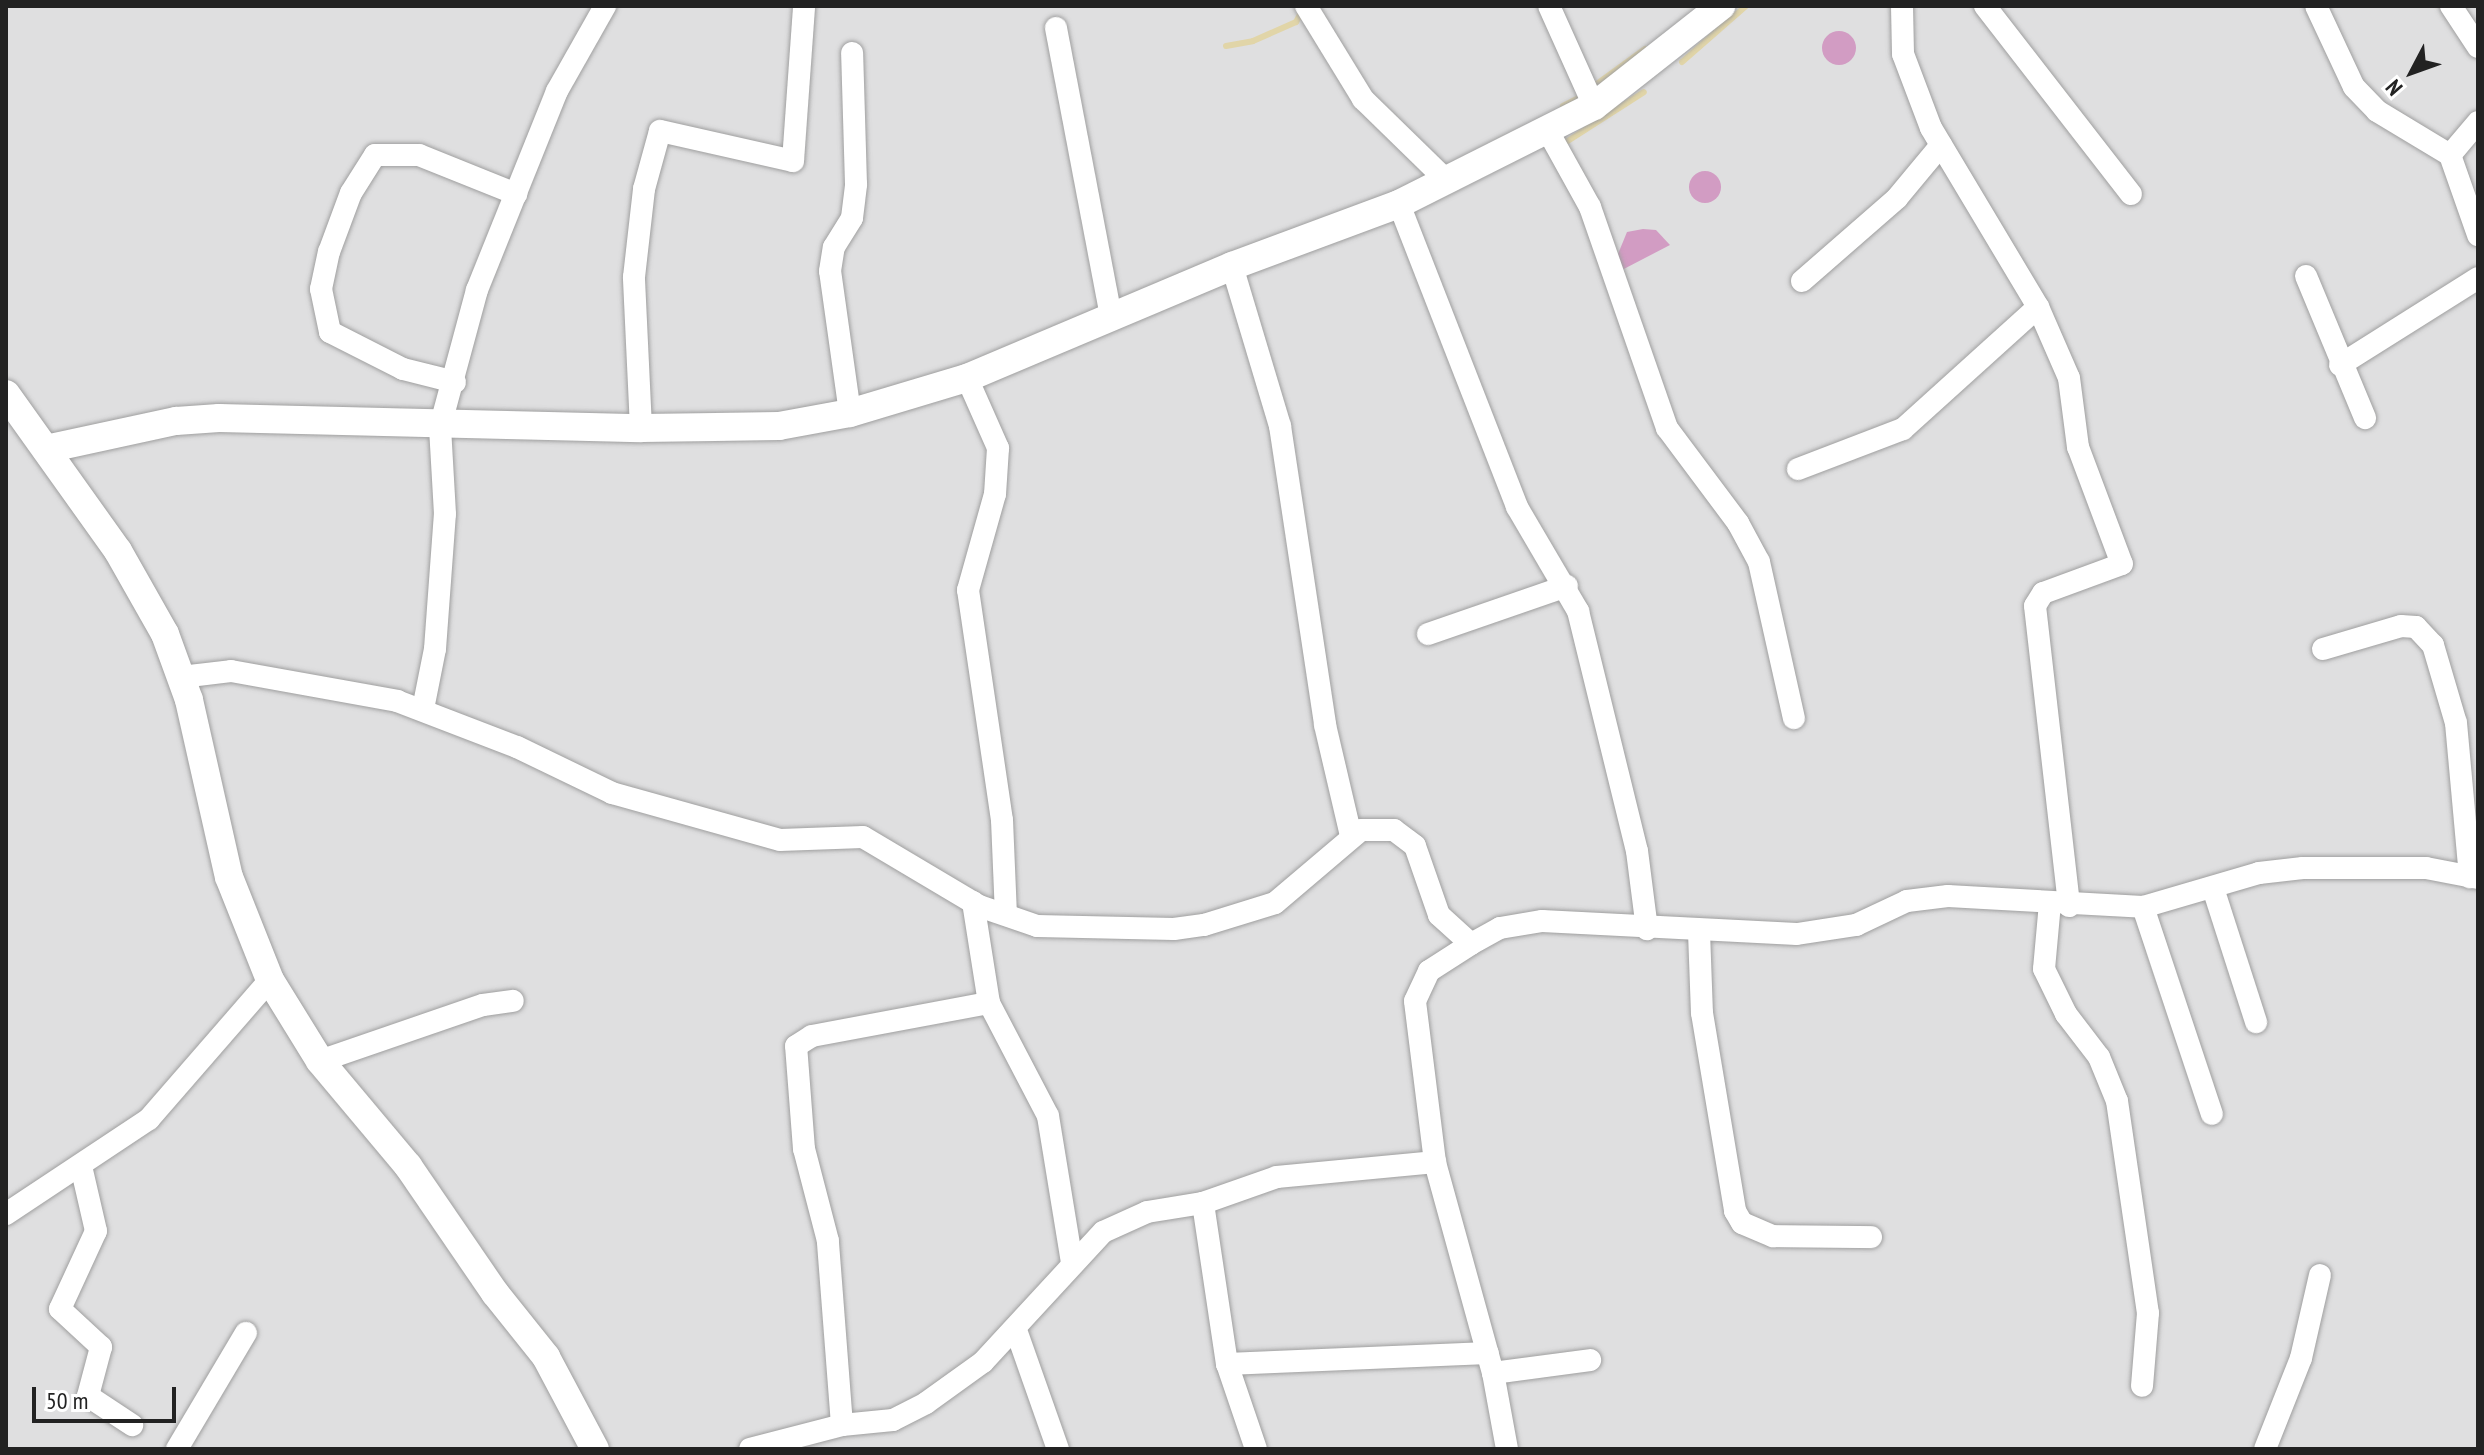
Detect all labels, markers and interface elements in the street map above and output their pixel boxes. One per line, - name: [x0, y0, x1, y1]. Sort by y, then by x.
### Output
- north arrow: [2372, 32, 2452, 112]
- text: N: [2379, 74, 2408, 101]
- scale bar: [36, 1371, 180, 1421]
- text: 50 m: [46, 1385, 88, 1416]

